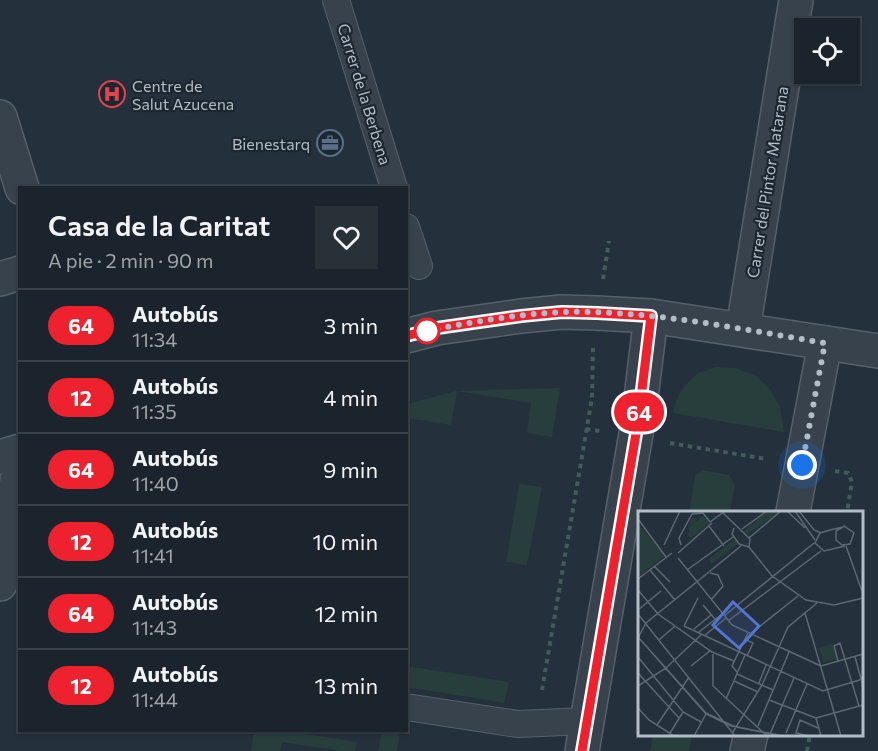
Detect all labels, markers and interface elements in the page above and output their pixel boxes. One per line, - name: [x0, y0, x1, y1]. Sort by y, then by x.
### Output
- map controls: [794, 18, 860, 84]
- button: locate: [794, 18, 860, 84]
- street label: Carrer de la Berbena: [334, 21, 396, 167]
- place label: Centre de Salut Azucena: [132, 76, 234, 113]
- hospital icon: Centre de Salut Azucena: [97, 79, 127, 109]
- street label: Carrer del Pintor Matarana: [742, 85, 792, 279]
- office icon: Bienestarq: [315, 128, 345, 158]
- place label: Bienestarq: [232, 134, 310, 153]
- button: heart: [315, 206, 378, 269]
- text: Casa de la Caritat: [48, 208, 270, 242]
- text: A pie · 2 min · 90 m: [48, 248, 213, 272]
- text: Autobús: [132, 300, 218, 327]
- text: 3 min: [324, 312, 378, 339]
- text: 64: [68, 313, 94, 338]
- unlabelled marker: [414, 318, 440, 344]
- text: 11:34: [132, 327, 177, 351]
- text: Autobús: [132, 372, 218, 399]
- text: 4 min: [323, 384, 378, 411]
- text: 12: [70, 385, 92, 410]
- line badge: 64: [612, 392, 666, 432]
- text: 11:35: [132, 399, 177, 423]
- text: 64: [626, 400, 652, 425]
- text: Autobús: [132, 444, 218, 471]
- your location: [787, 450, 817, 480]
- text: 9 min: [323, 456, 378, 483]
- text: 64: [68, 457, 94, 482]
- text: 11:40: [132, 471, 179, 495]
- inset map: [638, 511, 863, 736]
- text: Autobús: [132, 516, 218, 543]
- text: 10 min: [313, 528, 378, 555]
- text: 12: [70, 529, 92, 554]
- text: 11:41: [132, 543, 174, 567]
- text: Autobús: [132, 588, 218, 615]
- text: 12 min: [315, 600, 378, 627]
- text: 64: [68, 601, 94, 626]
- text: 11:43: [132, 615, 177, 639]
- text: Autobús: [132, 660, 218, 687]
- text: 13 min: [314, 672, 378, 699]
- text: 12: [70, 673, 92, 698]
- text: 11:44: [132, 687, 178, 711]

